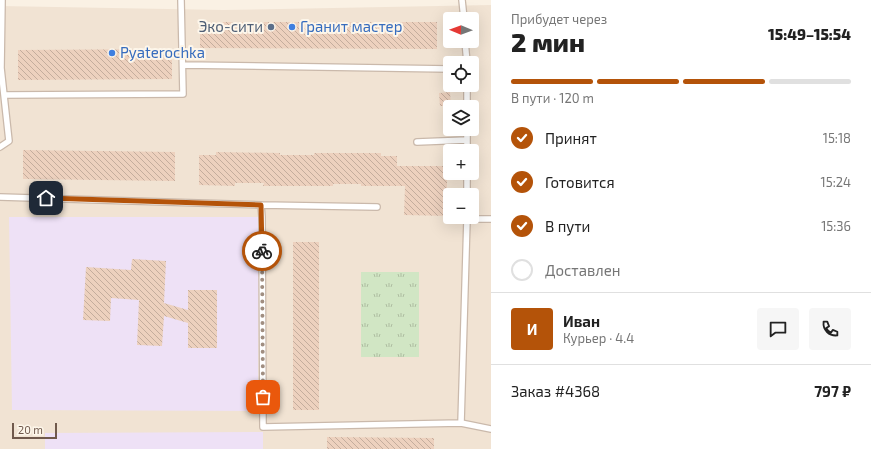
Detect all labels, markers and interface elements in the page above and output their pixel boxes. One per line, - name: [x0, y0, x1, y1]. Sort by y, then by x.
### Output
- text: Прибудет через: [511, 11, 607, 27]
- north arrow: [443, 12, 479, 48]
- map controls: [443, 12, 479, 224]
- place label: Эко-сити: [199, 17, 263, 35]
- place label: Гранит мастер: [300, 17, 402, 35]
- marker: Эко-сити: [266, 22, 276, 32]
- marker: Гранит мастер: [287, 22, 297, 32]
- text: 15:49–15:54: [768, 25, 851, 43]
- text: 2 мин: [511, 26, 585, 57]
- place label: Pyaterochka: [120, 43, 205, 61]
- marker: Pyaterochka: [107, 48, 117, 58]
- button: locate: [443, 56, 479, 92]
- text: В пути · 120 m: [511, 90, 594, 106]
- button: layers: [443, 100, 479, 136]
- icon: check: [511, 127, 533, 149]
- text: Принят: [545, 129, 597, 147]
- text: 15:18: [823, 130, 851, 146]
- button: +: [443, 144, 479, 180]
- icon: check: [511, 171, 533, 193]
- text: Готовится: [545, 173, 615, 191]
- text: 15:24: [820, 174, 851, 190]
- pin: [29, 181, 63, 215]
- icon: home: [35, 187, 57, 209]
- button: −: [443, 188, 479, 224]
- icon: check: [511, 215, 533, 237]
- text: В пути: [545, 217, 590, 235]
- text: 15:36: [821, 218, 851, 234]
- courier: [242, 231, 282, 271]
- icon: bike: [251, 240, 273, 262]
- text: Доставлен: [545, 261, 621, 279]
- button: chat: [757, 308, 799, 350]
- button: phone: [809, 308, 851, 350]
- text: Иван: [563, 312, 600, 330]
- text: И: [527, 320, 537, 338]
- text: Курьер · 4.4: [563, 330, 634, 346]
- pin: [246, 380, 280, 414]
- text: Заказ #4368: [511, 382, 600, 400]
- text: 797 ₽: [814, 382, 851, 400]
- icon: bag: [252, 386, 274, 408]
- scale bar: [12, 421, 57, 440]
- text: 20 m: [18, 423, 43, 436]

